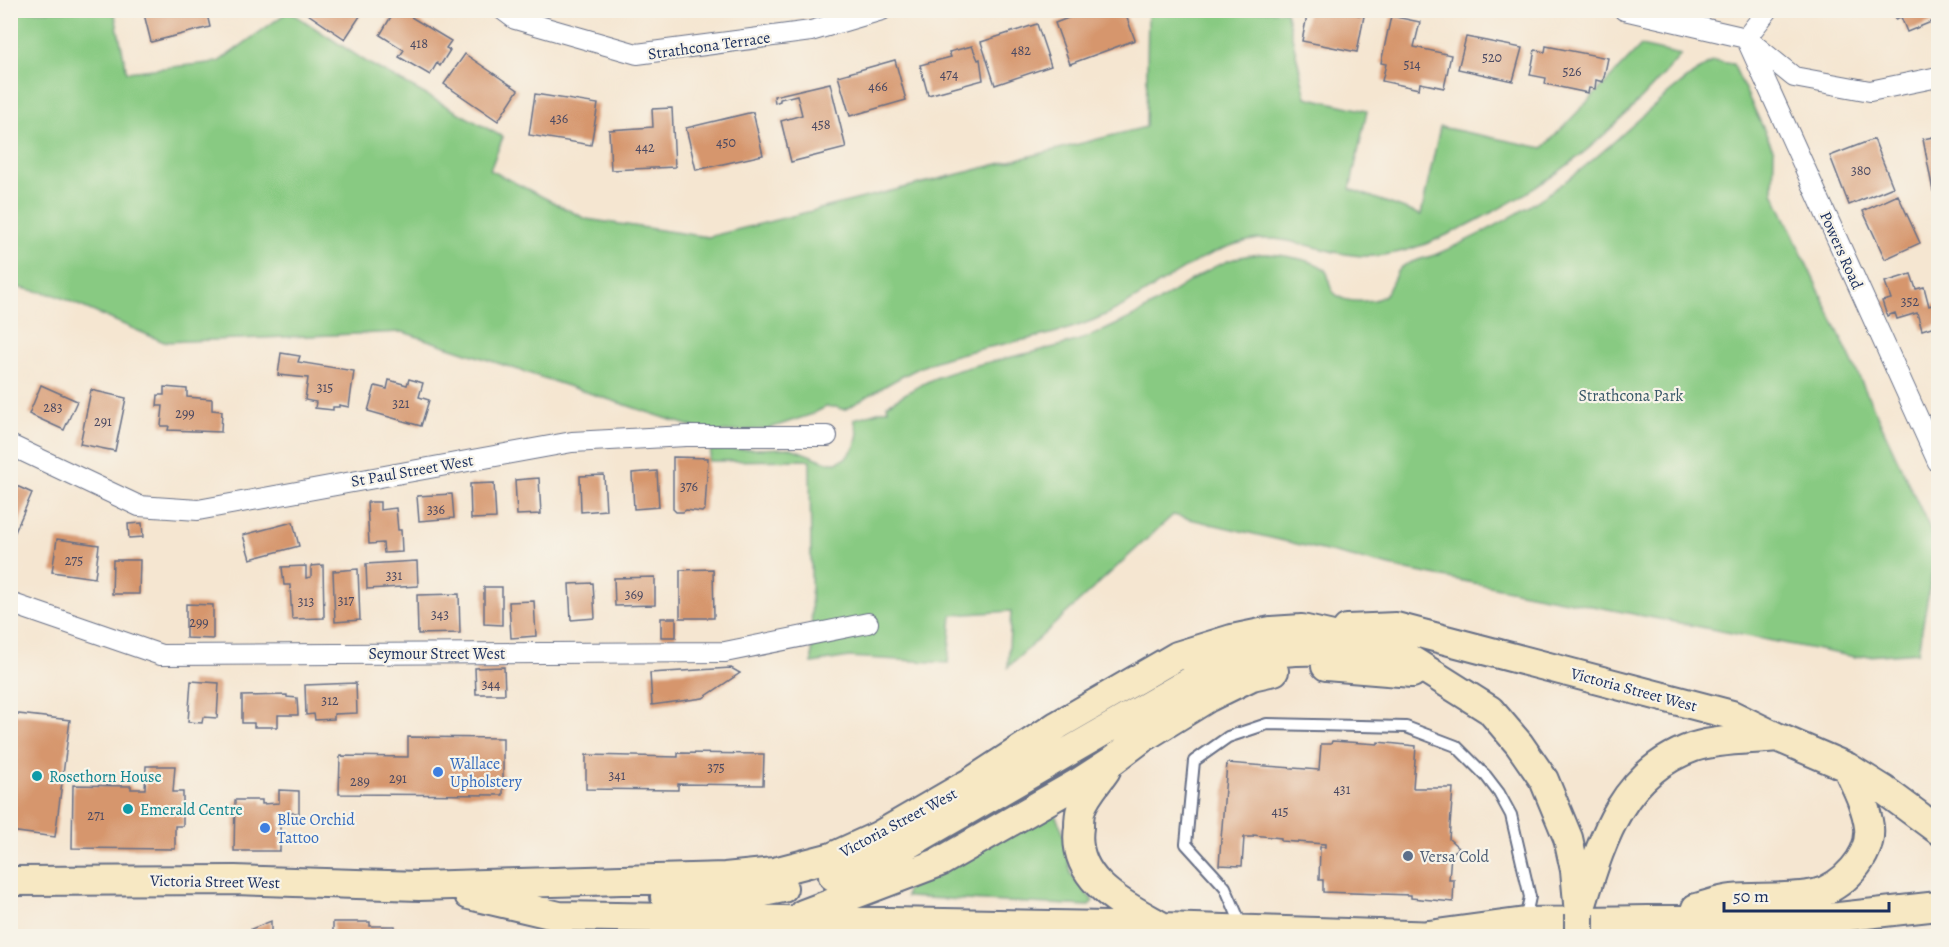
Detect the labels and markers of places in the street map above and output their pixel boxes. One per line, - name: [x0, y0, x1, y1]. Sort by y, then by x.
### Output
- place label: Wallace Upholstery: [449, 753, 523, 793]
- marker: Wallace Upholstery: [431, 765, 445, 779]
- place label: Rosethorn House: [49, 766, 162, 788]
- marker: Rosethorn House: [30, 769, 44, 783]
- place label: Emerald Centre: [140, 799, 243, 821]
- marker: Emerald Centre: [121, 802, 135, 816]
- place label: Blue Orchid Tattoo: [277, 809, 355, 849]
- marker: Blue Orchid Tattoo: [258, 821, 272, 835]
- place label: Versa Cold: [1419, 846, 1489, 868]
- marker: Versa Cold: [1401, 849, 1415, 863]

